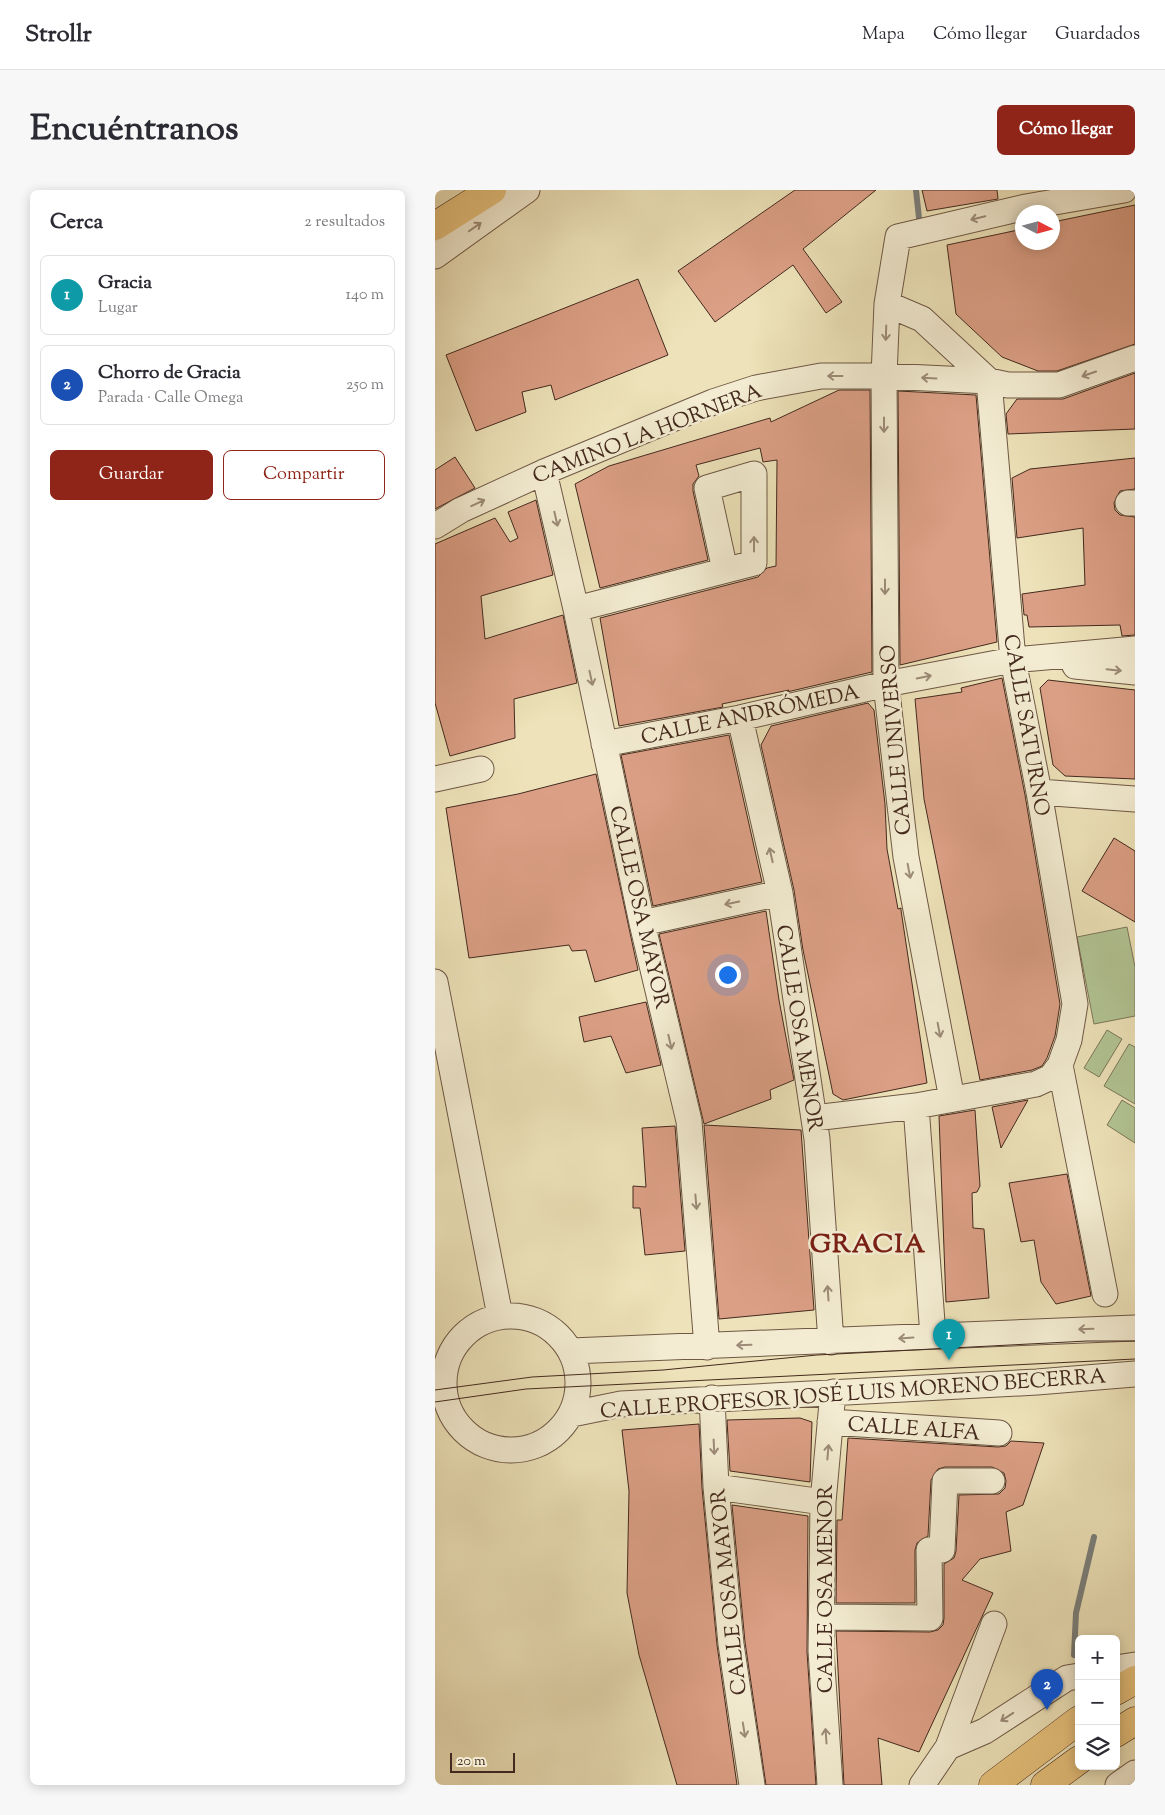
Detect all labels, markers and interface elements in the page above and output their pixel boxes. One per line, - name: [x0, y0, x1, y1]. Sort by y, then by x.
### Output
- text: Strollr: [25, 18, 92, 52]
- text: Mapa: [862, 22, 905, 48]
- text: Cómo llegar: [933, 22, 1027, 48]
- text: Guardados: [1055, 22, 1140, 48]
- text: Encuéntranos: [30, 105, 239, 156]
- button: Cómo llegar: [997, 105, 1135, 155]
- north arrow: [1015, 205, 1060, 250]
- text: Cerca: [50, 208, 103, 238]
- text: 2 resultados: [304, 211, 385, 234]
- one-way arrow: [971, 214, 987, 223]
- one-way arrow: [468, 222, 482, 232]
- text: Gracia: [98, 270, 152, 297]
- text: 1: [64, 284, 70, 307]
- text: 140 m: [346, 284, 384, 307]
- text: Lugar: [98, 297, 138, 320]
- one-way arrow: [881, 325, 890, 341]
- text: Chorro de Gracia: [98, 360, 241, 387]
- one-way arrow: [1082, 370, 1097, 379]
- one-way arrow: [828, 371, 844, 381]
- one-way arrow: [921, 373, 937, 383]
- text: 2: [63, 374, 71, 397]
- text: 250 m: [346, 374, 384, 397]
- street label: CAMINO LA HORNERA: [529, 377, 767, 493]
- text: Parada · Calle Omega: [98, 387, 243, 410]
- one-way arrow: [879, 416, 889, 432]
- button: Guardar: [50, 450, 213, 500]
- button: Compartir: [223, 450, 385, 500]
- one-way arrow: [470, 497, 485, 507]
- one-way arrow: [552, 511, 561, 527]
- one-way arrow: [749, 537, 759, 553]
- one-way arrow: [880, 578, 890, 595]
- street label: CALLE SATURNO: [994, 632, 1056, 819]
- street label: CALLE UNIVERSO: [874, 643, 920, 836]
- one-way arrow: [1106, 665, 1122, 675]
- one-way arrow: [586, 669, 596, 685]
- one-way arrow: [916, 671, 932, 681]
- street label: CALLE ANDRÓMEDA: [638, 678, 862, 754]
- street label: CALLE OSA MAYOR: [600, 803, 676, 1012]
- one-way arrow: [766, 847, 775, 863]
- one-way arrow: [905, 862, 915, 878]
- one-way arrow: [725, 899, 741, 908]
- street label: CALLE OSA MENOR: [767, 923, 829, 1134]
- your location: [715, 962, 741, 988]
- one-way arrow: [935, 1022, 945, 1038]
- one-way arrow: [666, 1033, 675, 1049]
- one-way arrow: [691, 1193, 700, 1209]
- district label: GRACIA: [810, 1227, 926, 1264]
- one-way arrow: [823, 1286, 832, 1302]
- pin: 1: [933, 1319, 965, 1360]
- one-way arrow: [1079, 1325, 1095, 1334]
- one-way arrow: [899, 1333, 915, 1342]
- one-way arrow: [736, 1341, 752, 1350]
- street label: CALLE PROFESOR JOSÉ LUIS MORENO BECERRA: [599, 1362, 1107, 1428]
- street label: CALLE ALFA: [847, 1410, 981, 1450]
- one-way arrow: [709, 1438, 719, 1454]
- one-way arrow: [823, 1444, 832, 1460]
- street label: CALLE OSA MENOR: [812, 1485, 842, 1693]
- street label: CALLE OSA MAYOR: [704, 1487, 756, 1697]
- map controls: [1075, 1635, 1120, 1770]
- button: +: [1075, 1635, 1120, 1680]
- pin: 2: [1031, 1669, 1063, 1710]
- button: −: [1075, 1680, 1120, 1725]
- one-way arrow: [1000, 1712, 1014, 1722]
- one-way arrow: [739, 1722, 749, 1738]
- button: layers: [1075, 1725, 1120, 1770]
- one-way arrow: [822, 1729, 831, 1745]
- scale bar: [450, 1750, 515, 1773]
- text: 20 m: [457, 1752, 486, 1772]

